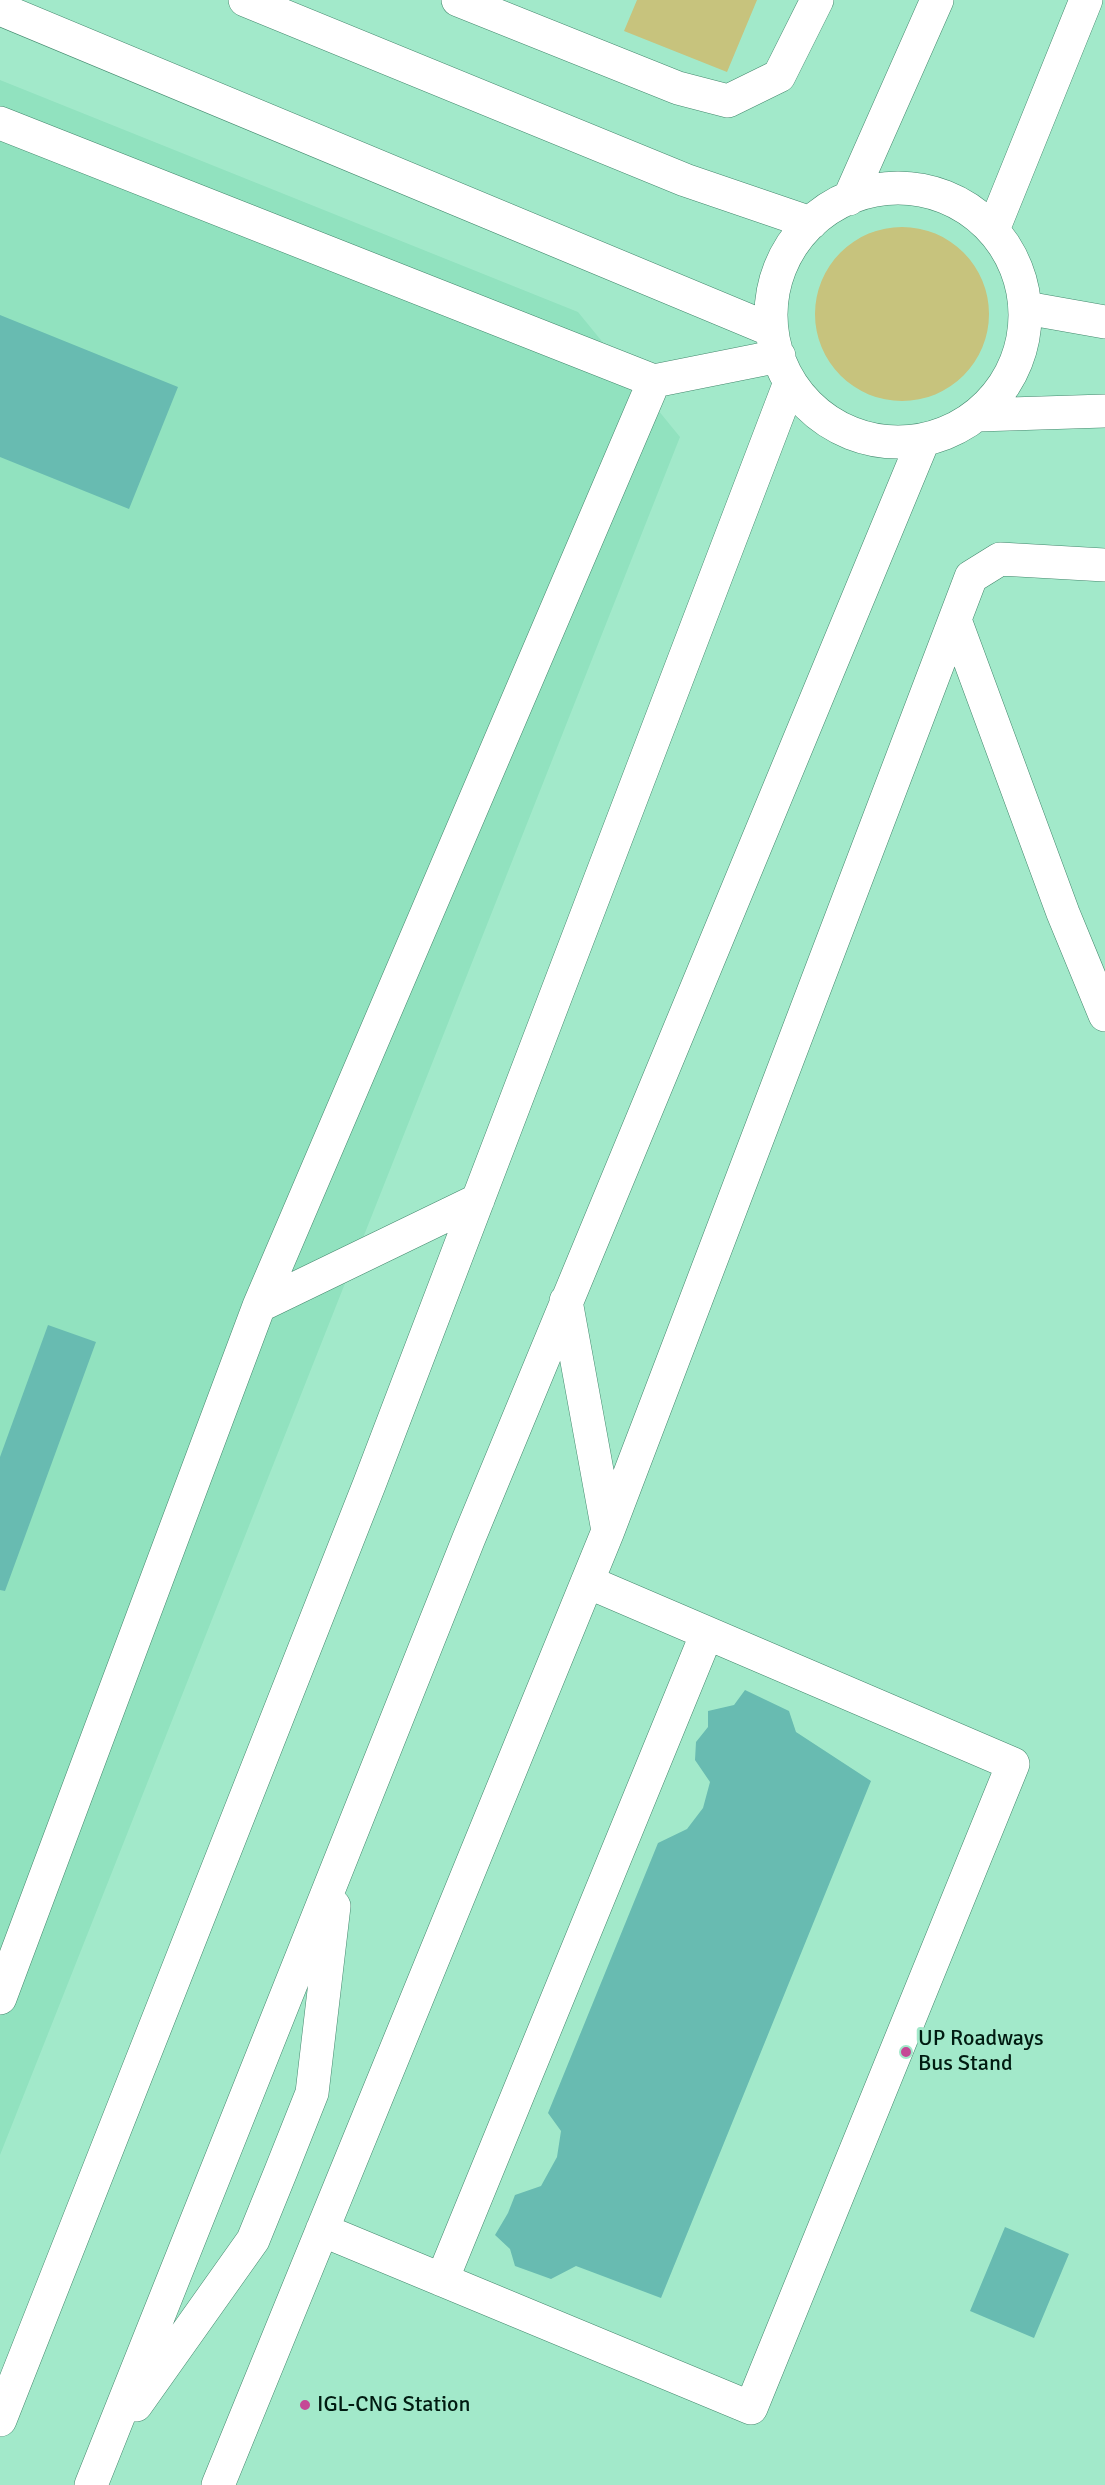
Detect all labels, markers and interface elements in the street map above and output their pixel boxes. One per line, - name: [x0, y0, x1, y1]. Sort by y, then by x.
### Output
- place label: UP Roadways Bus Stand: [918, 2026, 1044, 2078]
- marker: UP Roadways Bus Stand: [899, 2045, 913, 2059]
- place label: IGL-CNG Station: [317, 2392, 471, 2418]
- marker: IGL-CNG Station: [298, 2398, 312, 2412]

